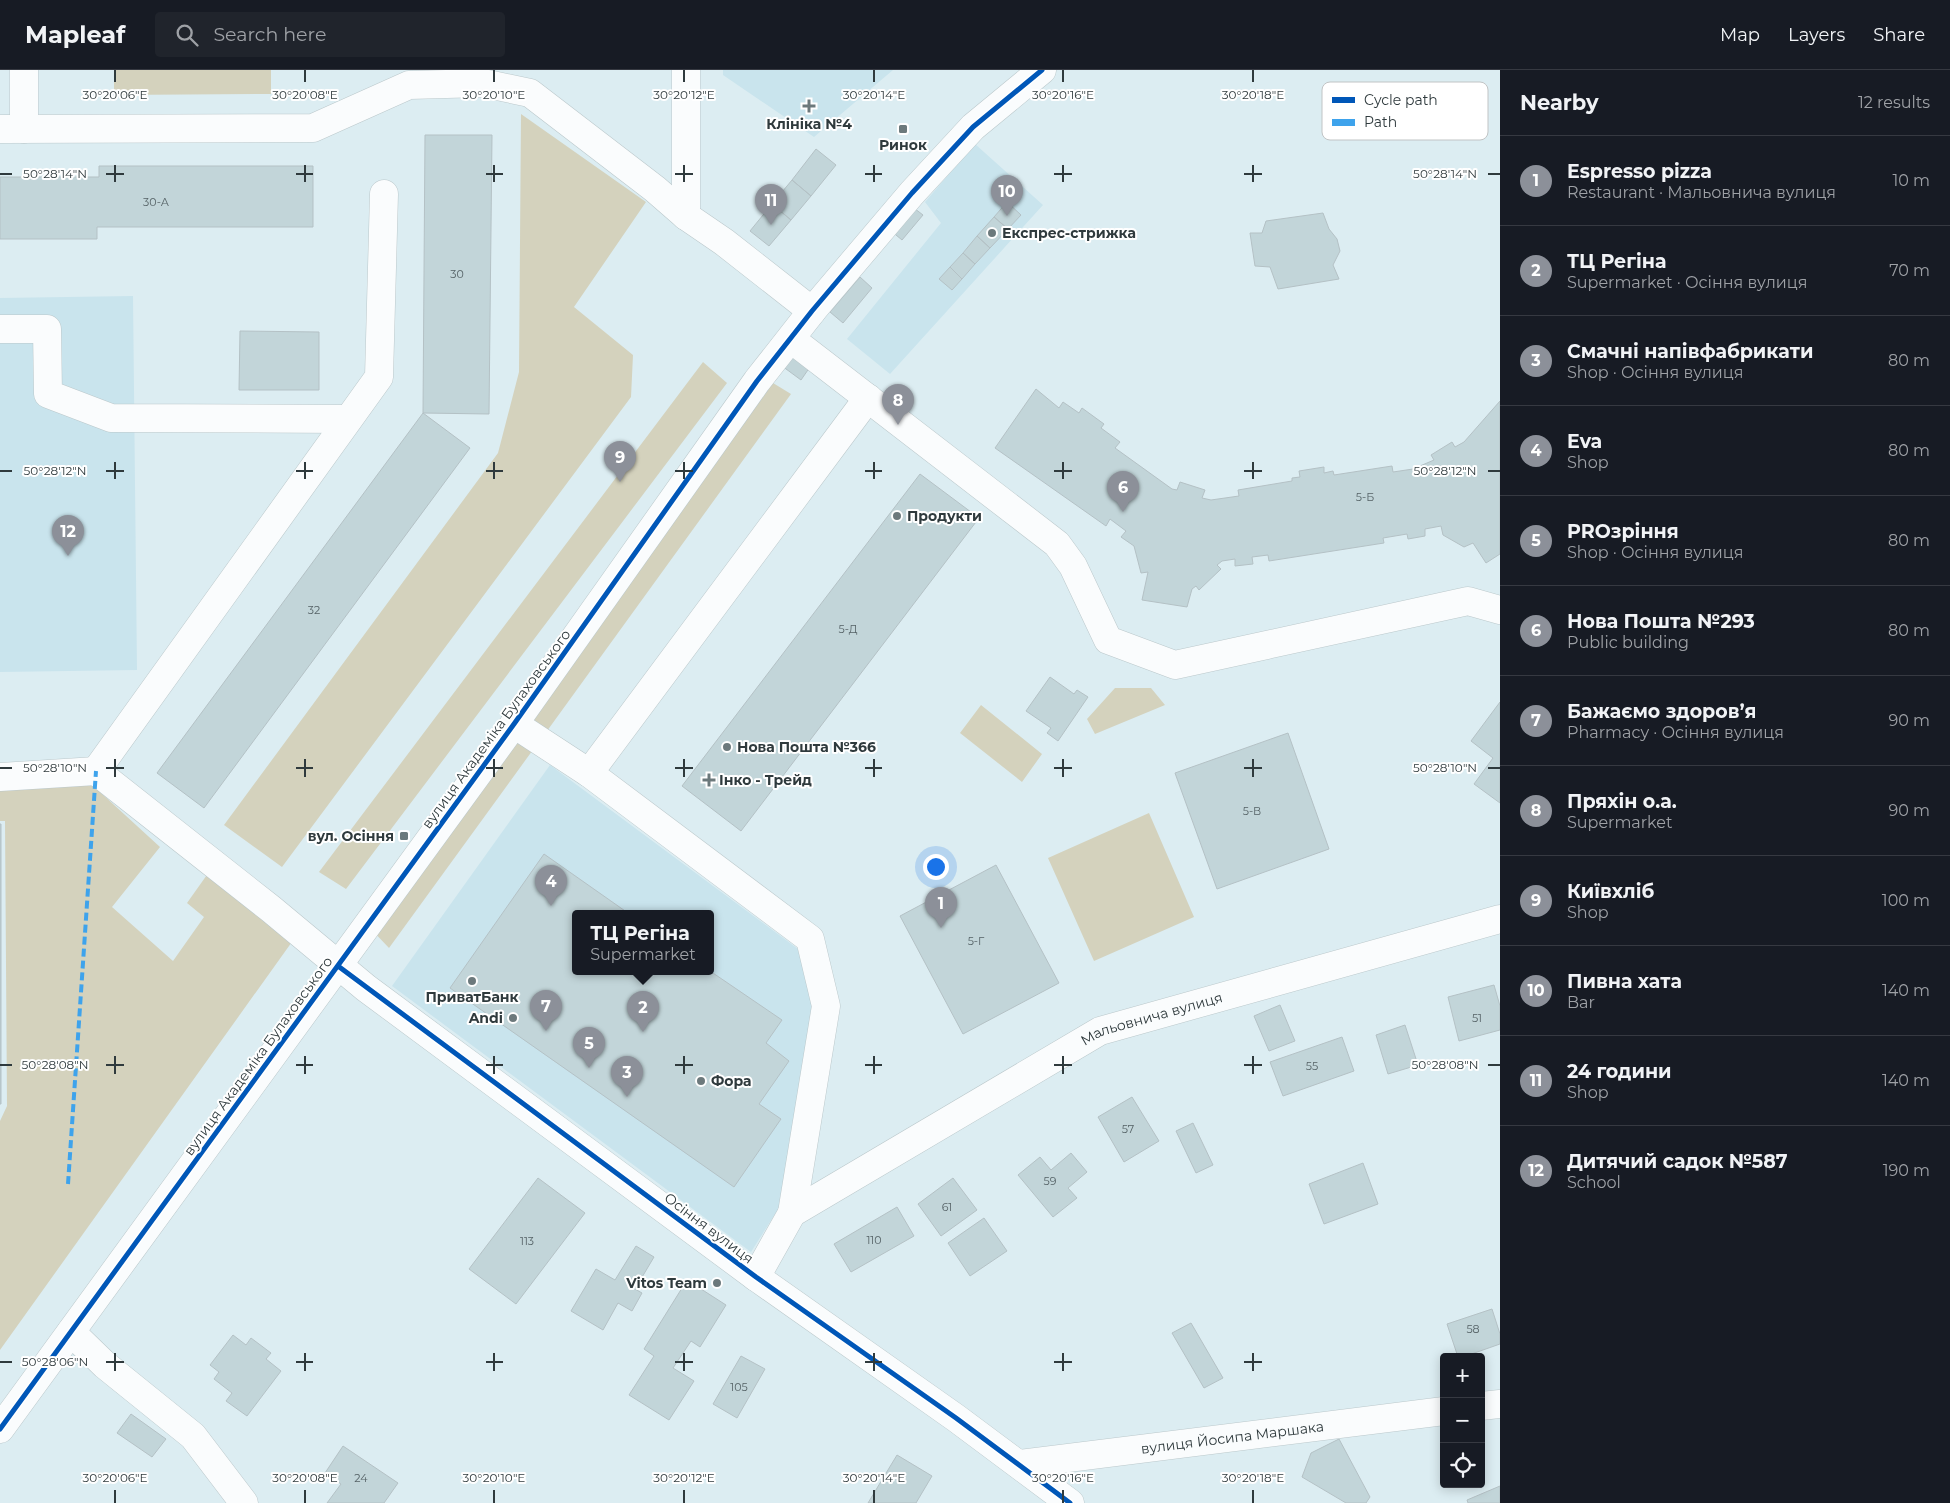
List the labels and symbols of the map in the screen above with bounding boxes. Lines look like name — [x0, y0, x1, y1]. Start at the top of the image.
legend — [1322, 82, 1488, 140]
text: 30°20'06"E — [82, 87, 148, 102]
text: 30°20'08"E — [272, 87, 338, 102]
text: 30°20'10"E — [463, 87, 525, 102]
text: 30°20'12"E — [653, 87, 715, 102]
text: 30°20'14"E — [843, 87, 905, 102]
text: 30°20'16"E — [1032, 87, 1094, 102]
text: 30°20'18"E — [1222, 87, 1284, 102]
text: Cycle path — [1364, 91, 1438, 109]
marker: Клініка №4 — [802, 99, 816, 113]
text: Path — [1364, 113, 1397, 131]
place label: Клініка №4 — [766, 115, 852, 133]
marker: Ринок — [897, 123, 909, 135]
place label: Ринок — [879, 136, 927, 154]
text: 50°28'14"N — [23, 166, 87, 181]
text: 50°28'14"N — [1413, 166, 1477, 181]
pin: 10 — [991, 175, 1023, 216]
pin: 11 — [755, 184, 787, 225]
house number: 30-А — [143, 195, 170, 209]
place label: Експрес-стрижка — [1002, 224, 1136, 242]
marker: Експрес-стрижка — [986, 227, 998, 239]
house number: 30 — [450, 267, 464, 281]
pin: 8 — [882, 384, 914, 425]
pin: 9 — [604, 441, 636, 482]
text: 50°28'12"N — [23, 463, 87, 478]
text: 50°28'12"N — [1413, 463, 1477, 478]
pin: 6 — [1107, 471, 1139, 512]
house number: 5-Б — [1356, 490, 1374, 504]
place label: Продукти — [907, 507, 982, 525]
marker: Продукти — [891, 510, 903, 522]
pin: 12 — [52, 515, 84, 556]
house number: 32 — [308, 603, 320, 617]
house number: 5-Д — [838, 622, 858, 636]
street label: вулиця Академіка Булаховського — [418, 626, 574, 832]
place label: Нова Пошта №366 — [737, 738, 876, 756]
marker: Нова Пошта №366 — [721, 741, 733, 753]
text: 50°28'10"N — [23, 760, 87, 775]
text: 50°28'10"N — [1413, 760, 1477, 775]
place label: Інко - Трейд — [719, 771, 812, 789]
marker: Інко - Трейд — [703, 774, 715, 786]
house number: 5-В — [1243, 804, 1261, 818]
place label: вул. Осіння — [308, 827, 394, 845]
marker: вул. Осіння — [398, 830, 410, 842]
your location — [923, 854, 949, 880]
pin: 4 — [535, 865, 567, 906]
pin: 1 — [925, 887, 957, 928]
house number: 5-Г — [968, 934, 985, 948]
street label: вулиця Академіка Булаховського — [180, 953, 336, 1159]
marker: ПриватБанк — [466, 975, 478, 987]
place label: ПриватБанк — [425, 988, 519, 1006]
street label: Мальовнича вулиця — [1077, 988, 1224, 1049]
pin: 7 — [530, 990, 562, 1031]
pin: 2 — [627, 991, 659, 1032]
place label: Andi — [468, 1009, 503, 1027]
house number: 51 — [1472, 1011, 1482, 1025]
marker: Andi — [507, 1012, 519, 1024]
pin: 5 — [573, 1027, 605, 1068]
pin: 3 — [611, 1056, 643, 1097]
text: 50°28'08"N — [21, 1057, 89, 1072]
text: 50°28'08"N — [1411, 1057, 1479, 1072]
house number: 55 — [1306, 1059, 1318, 1073]
place label: Фора — [711, 1072, 752, 1090]
marker: Фора — [695, 1075, 707, 1087]
house number: 57 — [1122, 1122, 1134, 1136]
house number: 59 — [1044, 1174, 1057, 1188]
street label: Осіння вулиця — [661, 1189, 757, 1267]
house number: 61 — [942, 1200, 952, 1214]
house number: 110 — [866, 1233, 882, 1247]
house number: 113 — [520, 1234, 534, 1248]
place label: Vitos Team — [625, 1274, 707, 1292]
marker: Vitos Team — [711, 1277, 723, 1289]
house number: 58 — [1466, 1322, 1480, 1336]
text: 50°28'06"N — [22, 1354, 88, 1369]
house number: 105 — [730, 1380, 748, 1394]
street label: вулиця Йосипа Маршака — [1140, 1417, 1325, 1458]
text: 30°20'06"E — [82, 1470, 148, 1485]
text: 30°20'08"E — [272, 1470, 338, 1485]
text: 30°20'10"E — [463, 1470, 525, 1485]
text: 30°20'12"E — [653, 1470, 715, 1485]
text: 30°20'14"E — [843, 1470, 905, 1485]
text: 30°20'16"E — [1032, 1470, 1094, 1485]
text: 30°20'18"E — [1222, 1470, 1284, 1485]
house number: 24 — [354, 1471, 368, 1485]

